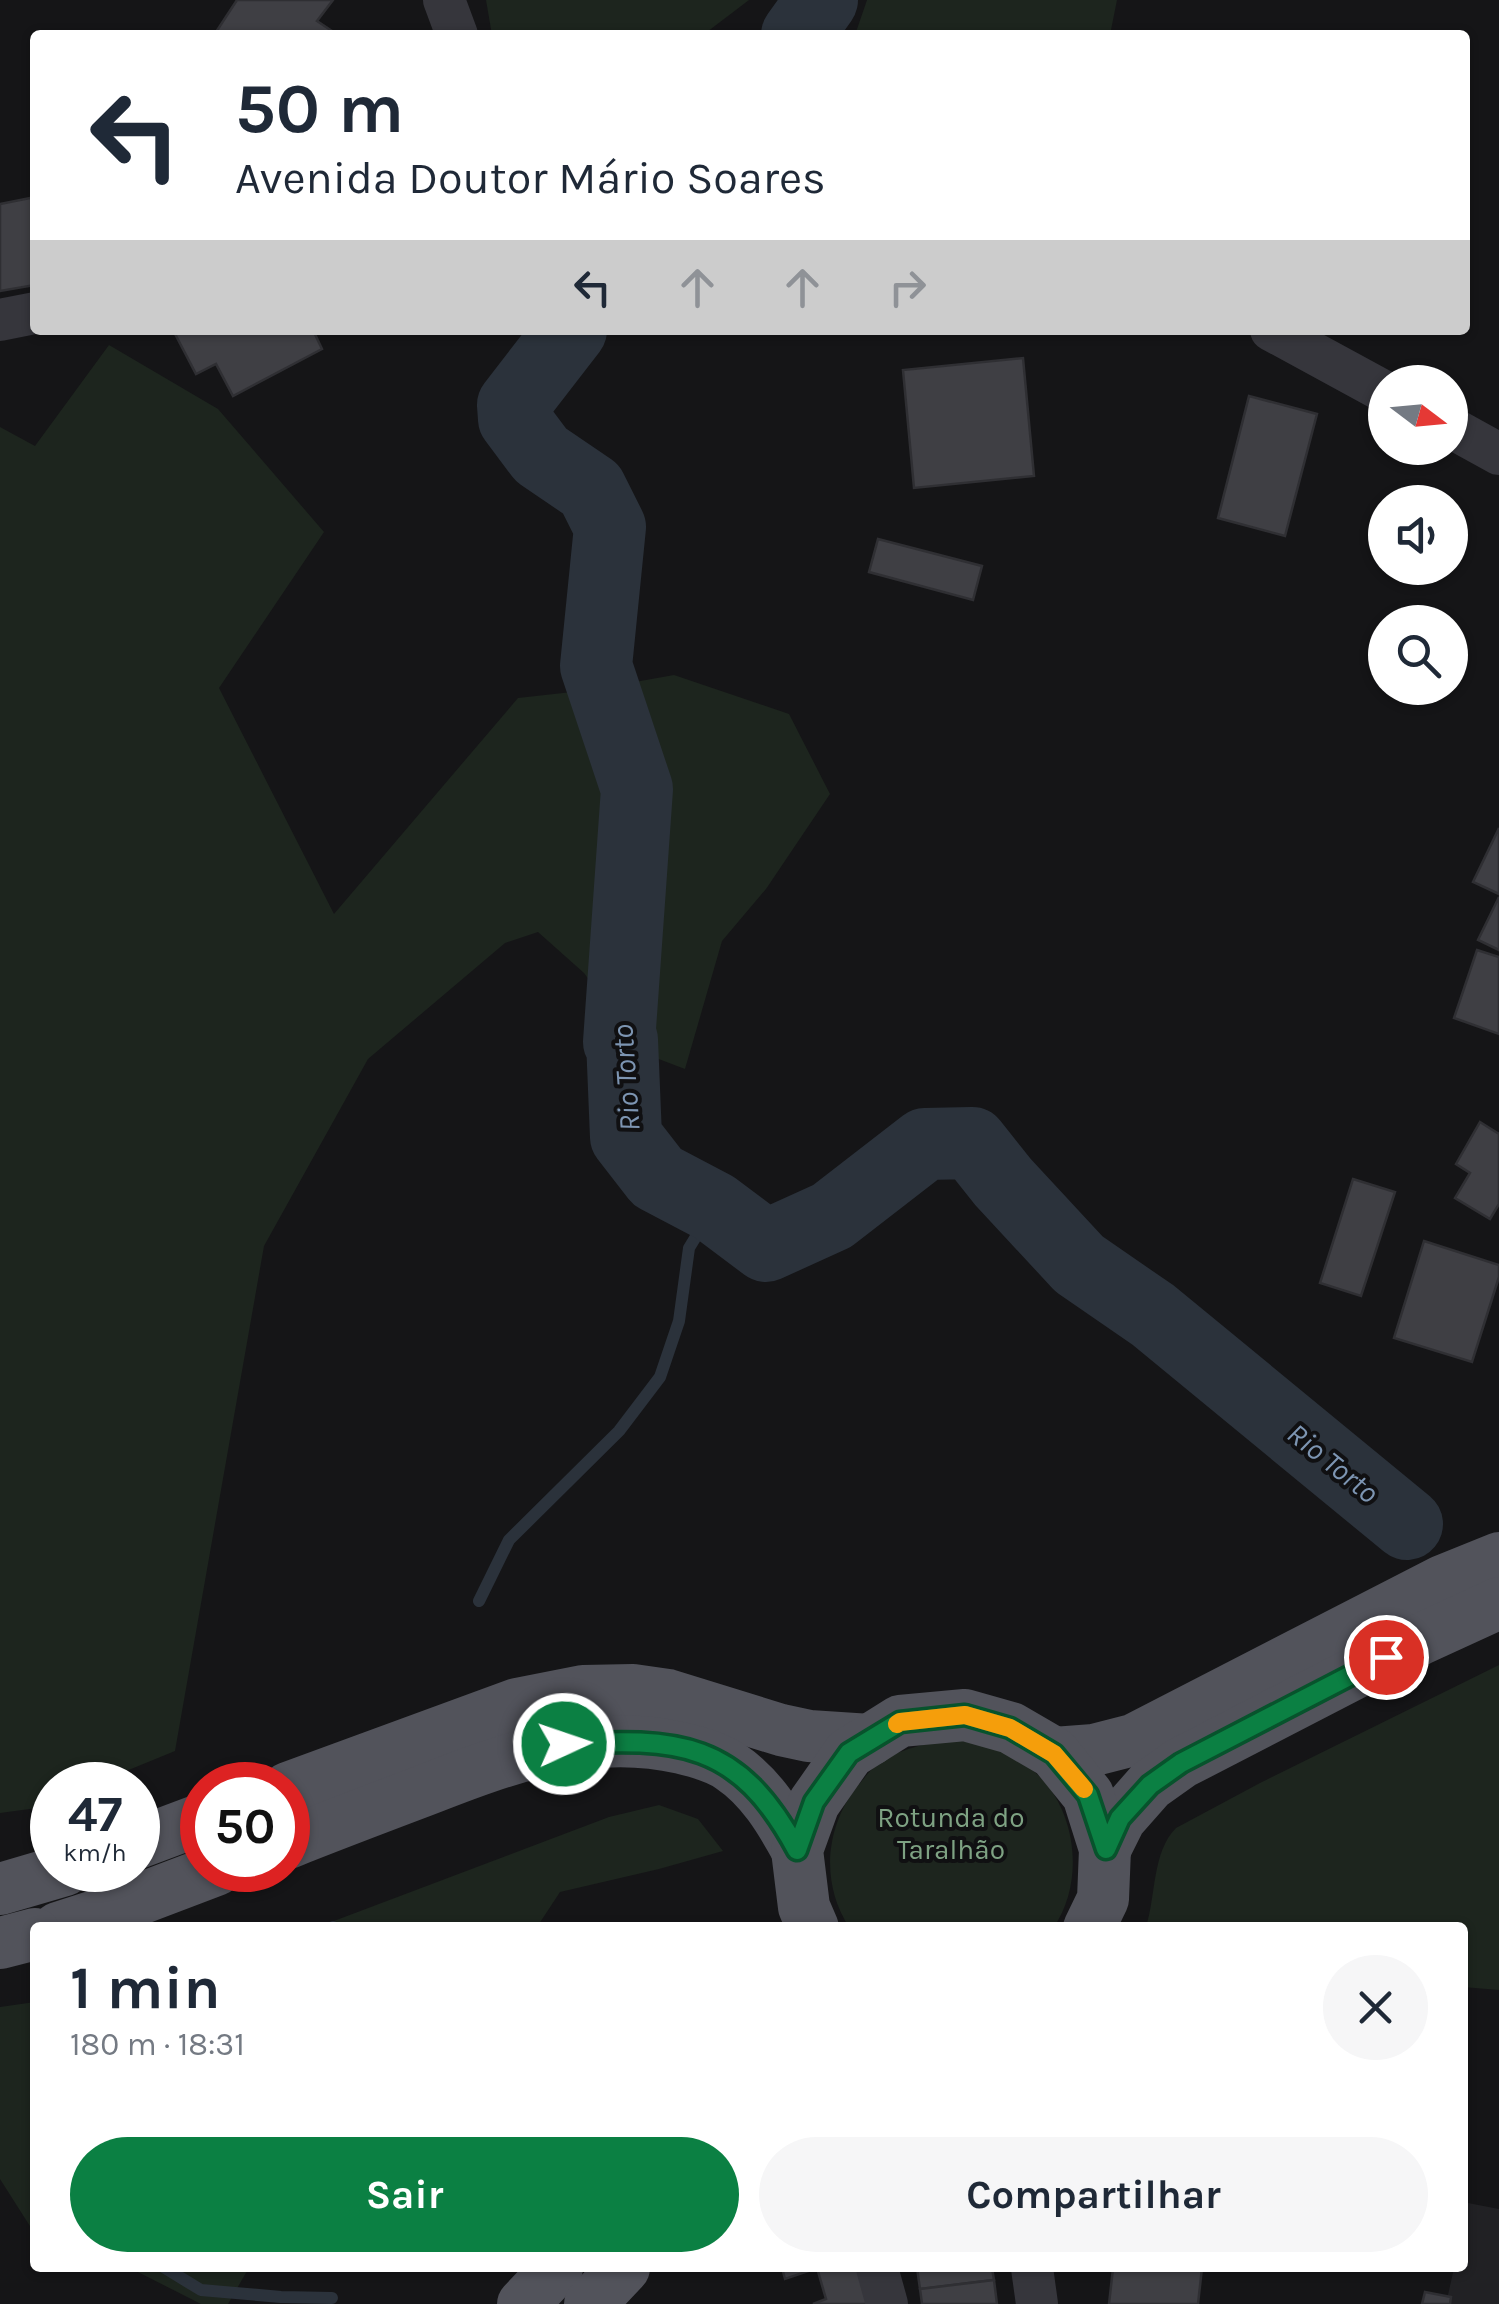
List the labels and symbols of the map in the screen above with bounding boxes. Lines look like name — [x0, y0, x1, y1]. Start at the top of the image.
north arrow — [1368, 365, 1468, 465]
water label: Rio Torto — [604, 1023, 648, 1133]
water label: Rio Torto — [1280, 1415, 1386, 1511]
pin — [1344, 1615, 1429, 1700]
position arrow — [512, 1692, 616, 1796]
speed limit sign: 50 — [180, 1762, 310, 1892]
park label: Rotunda do Taralhão — [877, 1801, 1025, 1866]

